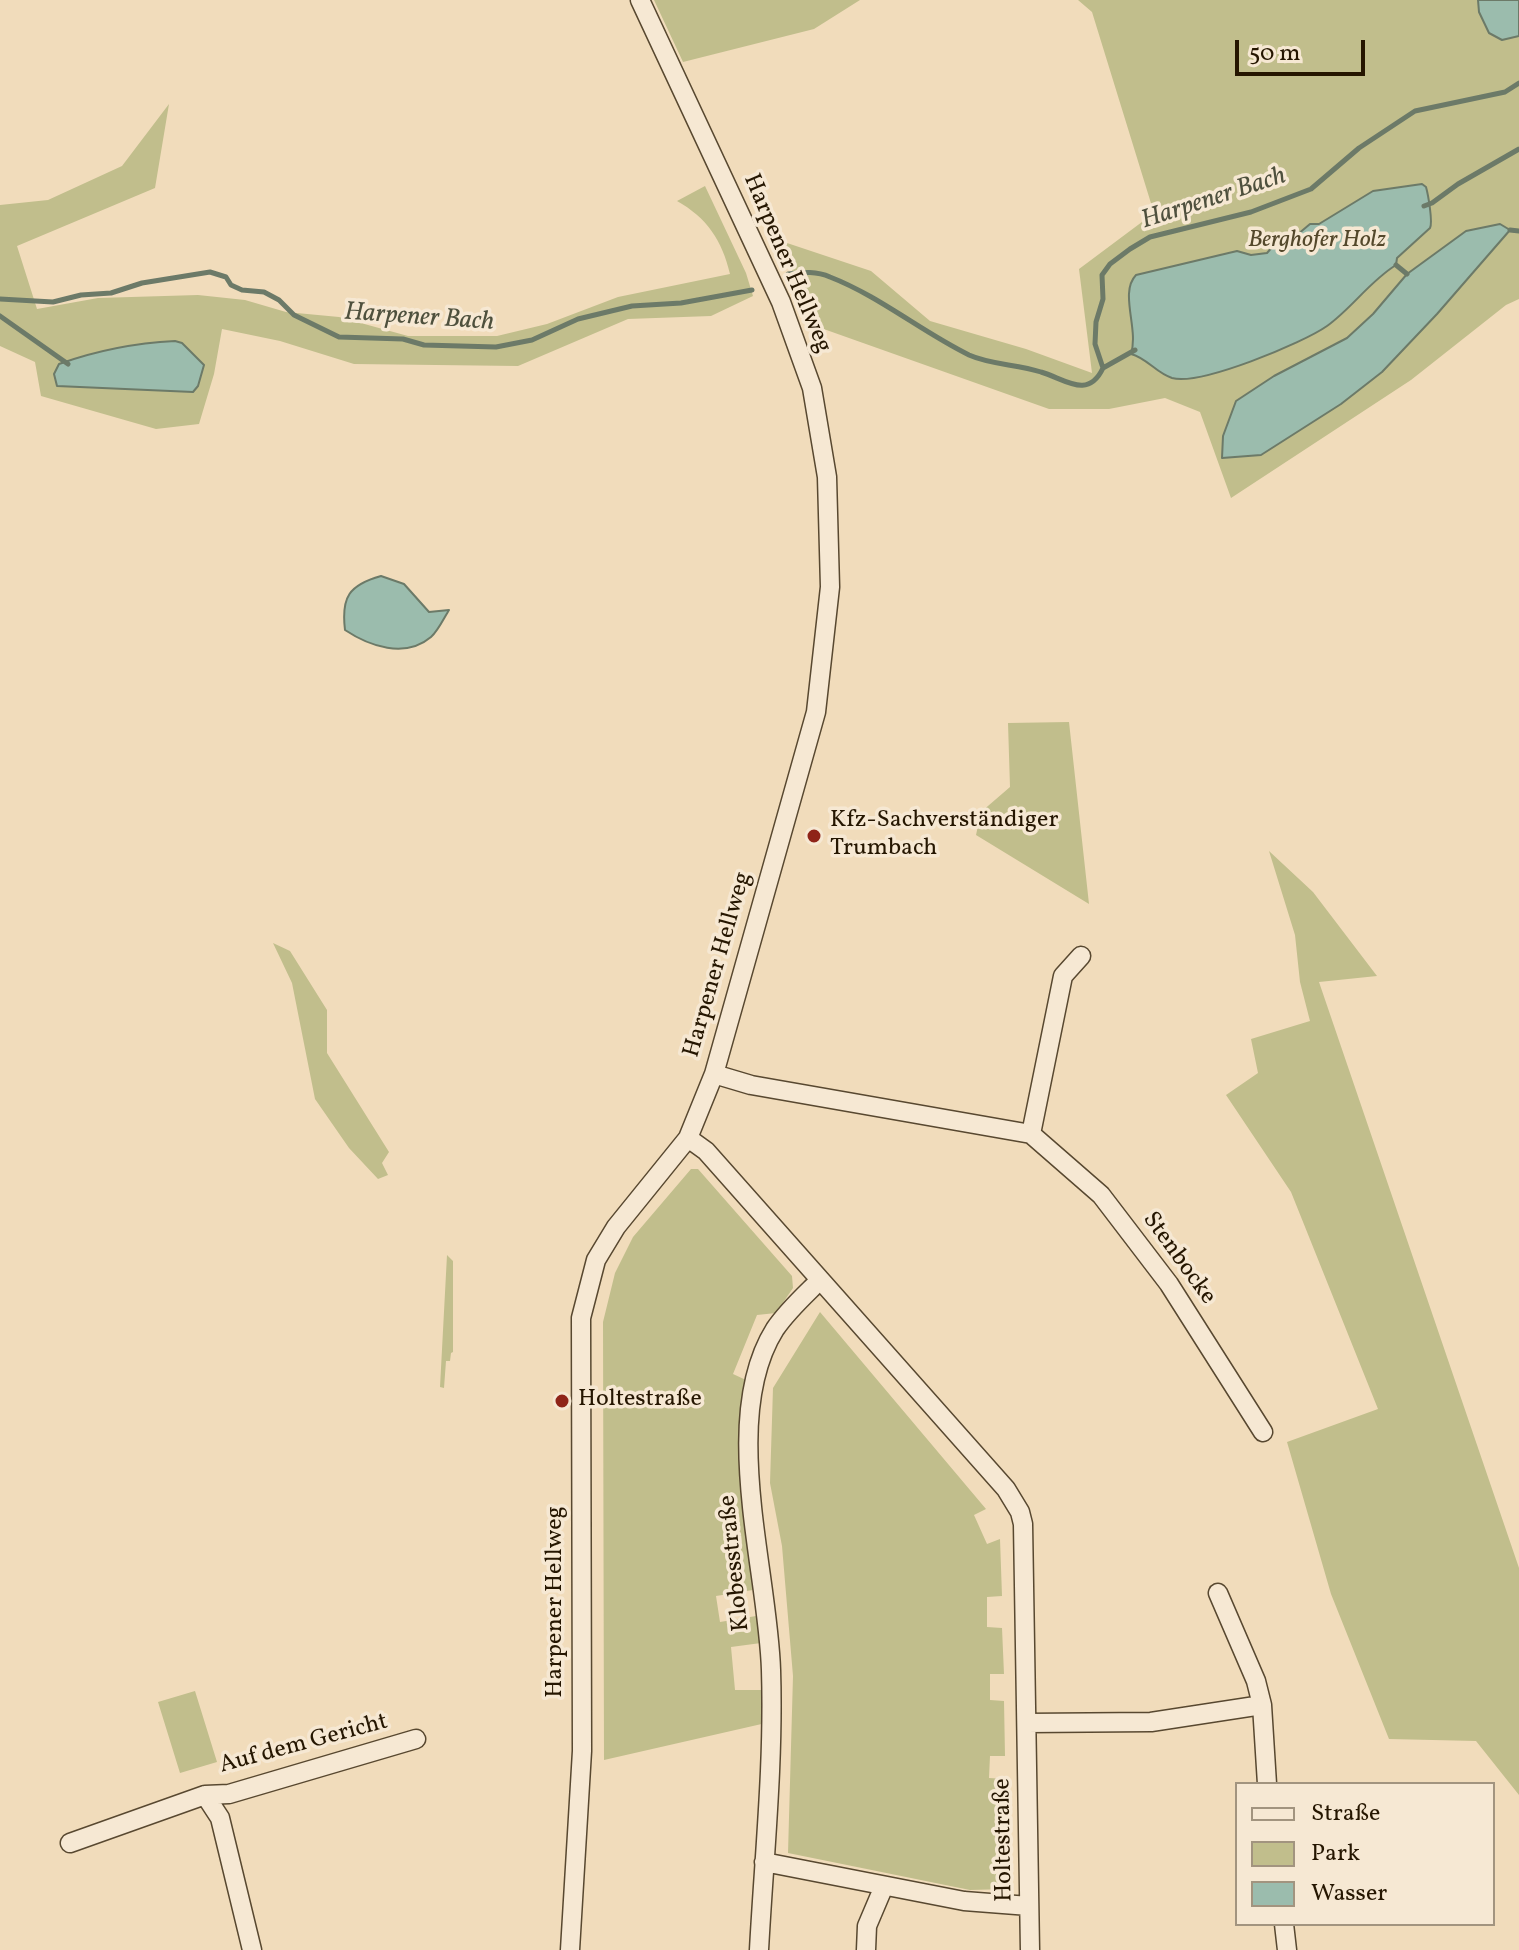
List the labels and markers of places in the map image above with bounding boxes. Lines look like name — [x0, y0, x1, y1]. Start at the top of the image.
place label: Kfz-Sachverständiger Trumbach — [830, 808, 1059, 864]
marker: Kfz-Sachverständiger Trumbach — [805, 827, 823, 845]
place label: Holtestraße — [578, 1387, 702, 1415]
marker: Holtestraße — [553, 1392, 571, 1410]

